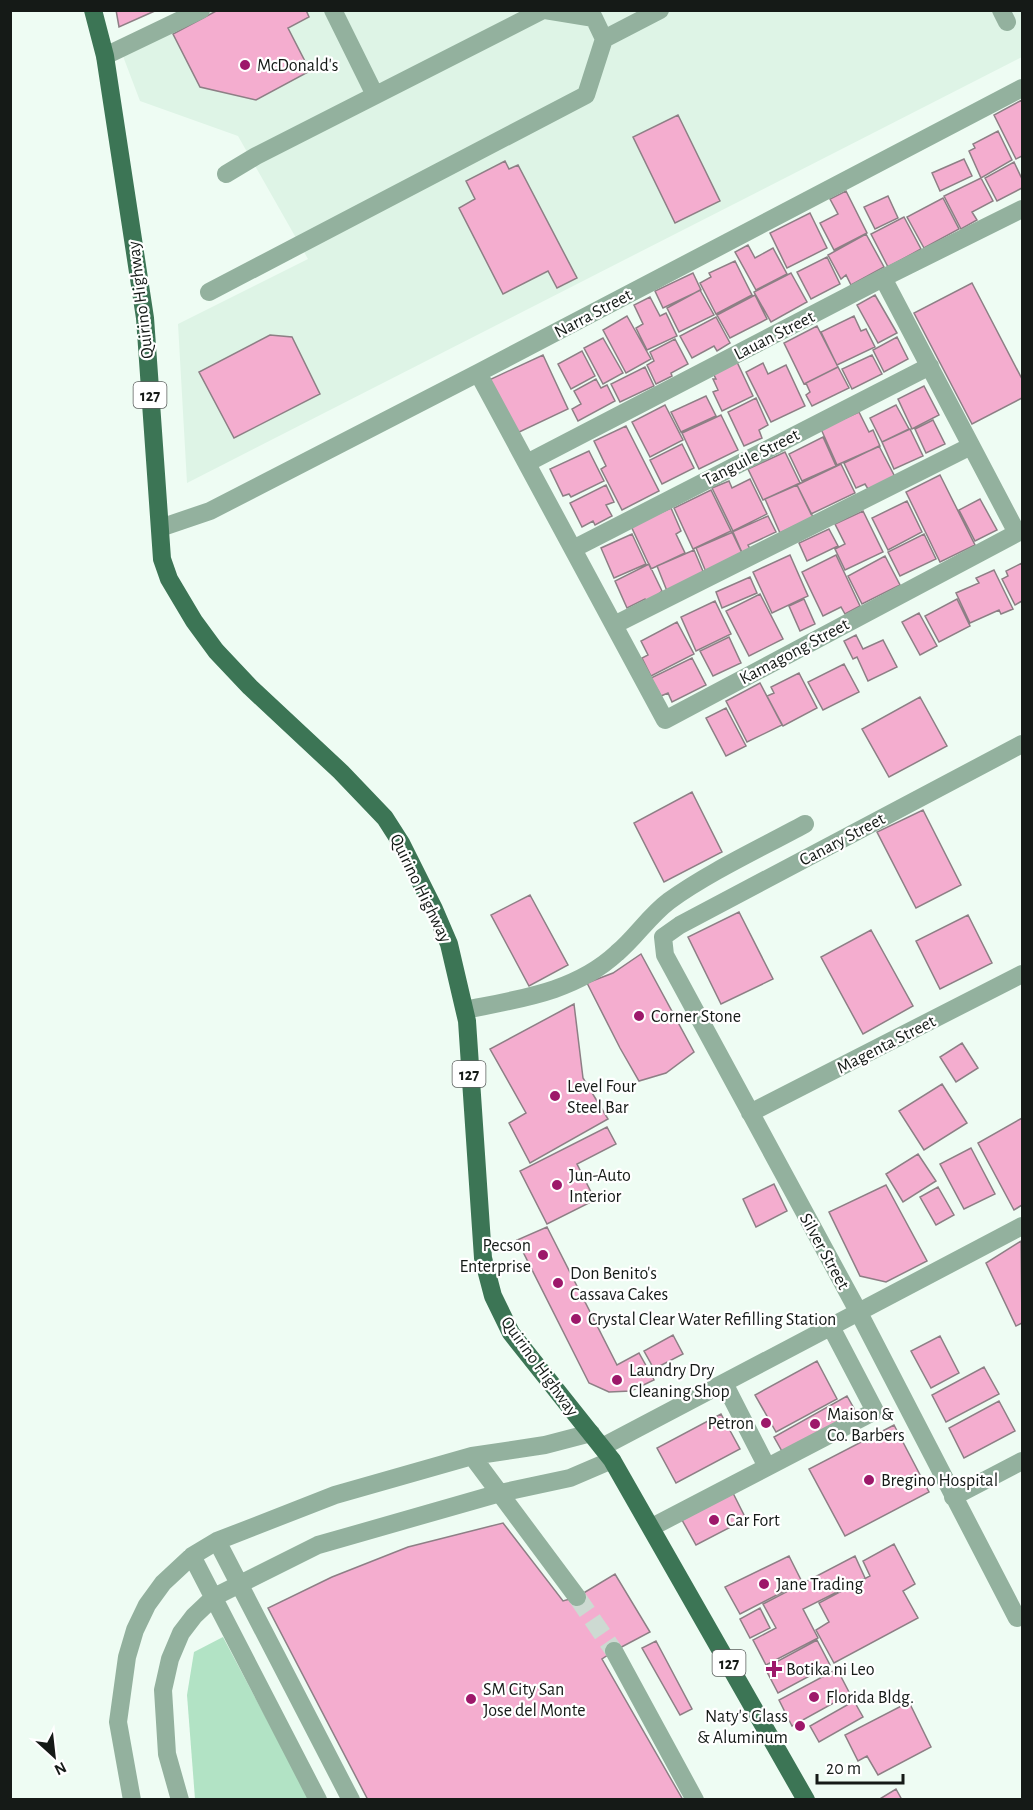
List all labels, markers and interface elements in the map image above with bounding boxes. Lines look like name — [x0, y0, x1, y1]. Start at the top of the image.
place label: McDonald's — [257, 57, 339, 75]
marker: McDonald's — [238, 58, 252, 72]
street label: Quirino Highway — [125, 240, 157, 360]
street label: Narra Street — [552, 286, 636, 342]
street label: Lauan Street — [731, 308, 818, 364]
road number: 127 — [134, 382, 166, 408]
street label: Tanguile Street — [700, 426, 803, 490]
street label: Kamagong Street — [737, 615, 852, 688]
street label: Canary Street — [797, 810, 888, 870]
street label: Quirino Highway — [386, 831, 454, 946]
place label: Corner Stone — [651, 1008, 741, 1026]
marker: Corner Stone — [632, 1009, 646, 1023]
street label: Magenta Street — [834, 1012, 939, 1077]
road number: 127 — [452, 1061, 486, 1087]
place label: Level Four Steel Bar — [567, 1078, 637, 1117]
marker: Level Four Steel Bar — [548, 1089, 562, 1103]
place label: Jun-Auto Interior — [569, 1167, 631, 1206]
marker: Jun-Auto Interior — [550, 1178, 564, 1192]
street label: Silver Street — [796, 1210, 853, 1293]
place label: Pecson Enterprise — [460, 1237, 531, 1276]
marker: Pecson Enterprise — [536, 1248, 550, 1262]
place label: Don Benito's Cassava Cakes — [570, 1265, 668, 1304]
marker: Don Benito's Cassava Cakes — [551, 1276, 565, 1290]
place label: Crystal Clear Water Refilling Station — [588, 1311, 836, 1329]
marker: Crystal Clear Water Refilling Station — [569, 1312, 583, 1326]
street label: Quirino Highway — [497, 1313, 581, 1420]
place label: Laundry Dry Cleaning Shop — [629, 1362, 730, 1401]
marker: Laundry Dry Cleaning Shop — [610, 1373, 624, 1387]
place label: Maison & Co. Barbers — [827, 1406, 905, 1445]
place label: Petron — [708, 1415, 754, 1433]
marker: Petron — [759, 1416, 773, 1430]
marker: Maison & Co. Barbers — [808, 1417, 822, 1431]
place label: Bregino Hospital — [881, 1472, 998, 1490]
marker: Bregino Hospital — [862, 1473, 876, 1487]
place label: Car Fort — [726, 1512, 780, 1530]
marker: Car Fort — [707, 1513, 721, 1527]
place label: Jane Trading — [776, 1576, 863, 1594]
marker: Jane Trading — [757, 1577, 771, 1591]
road number: 127 — [712, 1650, 746, 1676]
place label: Botika ni Leo — [786, 1661, 875, 1679]
marker: Botika ni Leo — [767, 1662, 781, 1676]
place label: SM City San Jose del Monte — [483, 1681, 586, 1720]
place label: Florida Bldg. — [826, 1689, 914, 1707]
marker: Florida Bldg. — [807, 1690, 821, 1704]
marker: SM City San Jose del Monte — [464, 1692, 478, 1706]
place label: Naty's Glass & Aluminum — [697, 1708, 788, 1747]
marker: Naty's Glass & Aluminum — [793, 1719, 807, 1733]
north arrow — [24, 1726, 84, 1786]
scale bar — [817, 1747, 902, 1785]
text: N — [52, 1759, 69, 1778]
text: 20 m — [826, 1760, 861, 1778]

